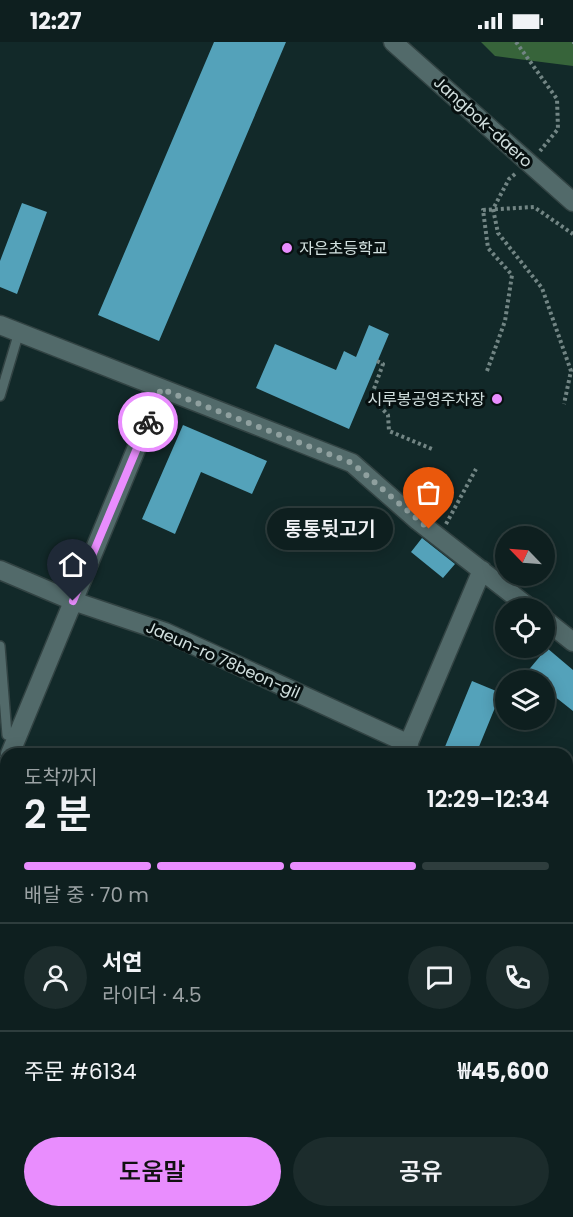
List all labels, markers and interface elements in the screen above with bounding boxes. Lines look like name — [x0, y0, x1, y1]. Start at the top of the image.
text: 12:27 — [30, 6, 81, 37]
street label: Jangbok-daero — [428, 71, 538, 173]
place label: 자은초등학교 — [299, 237, 387, 260]
marker: 자은초등학교 — [280, 241, 294, 255]
place label: 시루봉공영주차장 — [367, 388, 485, 411]
courier — [118, 392, 178, 452]
marker: 시루봉공영주차장 — [490, 392, 504, 406]
icon: bike — [132, 406, 165, 439]
pin — [403, 467, 454, 529]
icon: bag — [412, 476, 445, 509]
callout: 통통뒷고기 — [267, 508, 393, 550]
text: 통통뒷고기 — [284, 515, 376, 543]
north arrow — [495, 526, 555, 586]
map controls — [495, 526, 555, 730]
pin — [47, 539, 98, 601]
icon: home — [56, 548, 89, 581]
button: locate — [495, 598, 555, 658]
street label: Jaeun-ro 78beon-gil — [142, 616, 304, 704]
button: layers — [495, 670, 555, 730]
text: 도착까지 — [24, 763, 98, 791]
text: 12:29–12:34 — [427, 784, 549, 815]
text: 2 분 — [24, 787, 92, 842]
text: 배달 중 · 70 m — [24, 881, 149, 909]
button: person — [24, 946, 87, 1009]
button: chat — [408, 946, 471, 1009]
button: phone — [486, 946, 549, 1009]
text: 서연 — [102, 947, 142, 978]
text: 라이더 · 4.5 — [102, 981, 201, 1009]
text: 주문 #6134 — [24, 1056, 137, 1087]
text: ₩45,600 — [458, 1056, 549, 1087]
button: 도움말 — [24, 1137, 281, 1206]
button: 공유 — [293, 1137, 549, 1206]

